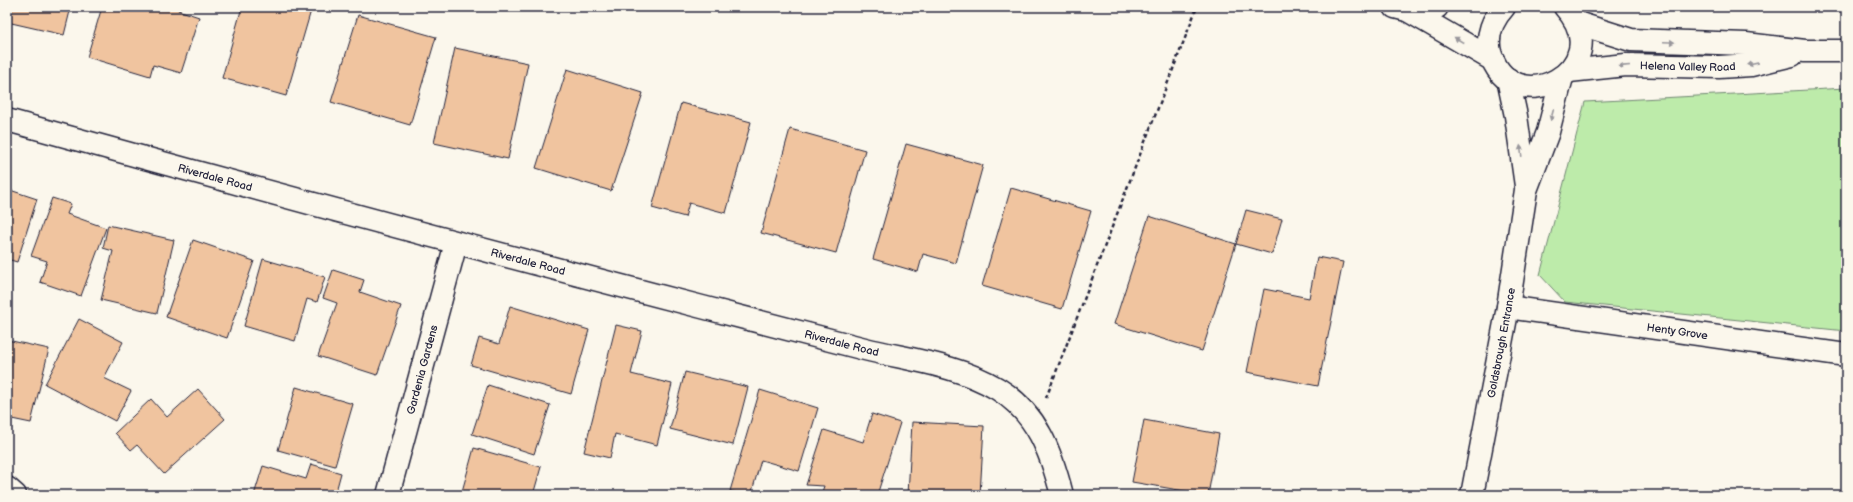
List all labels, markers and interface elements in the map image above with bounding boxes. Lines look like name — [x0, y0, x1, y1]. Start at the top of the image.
one-way arrow — [1453, 36, 1465, 43]
one-way arrow — [1663, 38, 1675, 45]
street label: Helena Valley Road — [1640, 59, 1736, 74]
one-way arrow — [1747, 61, 1760, 67]
one-way arrow — [1618, 62, 1630, 69]
one-way arrow — [1549, 109, 1555, 121]
one-way arrow — [1518, 145, 1524, 157]
street label: Riverdale Road — [176, 161, 254, 194]
street label: Riverdale Road — [489, 246, 567, 278]
street label: Goldsbrough Entrance — [1485, 286, 1518, 399]
street label: Henty Grove — [1646, 321, 1709, 342]
street label: Gardenia Gardens — [404, 323, 441, 416]
street label: Riverdale Road — [803, 328, 880, 359]

